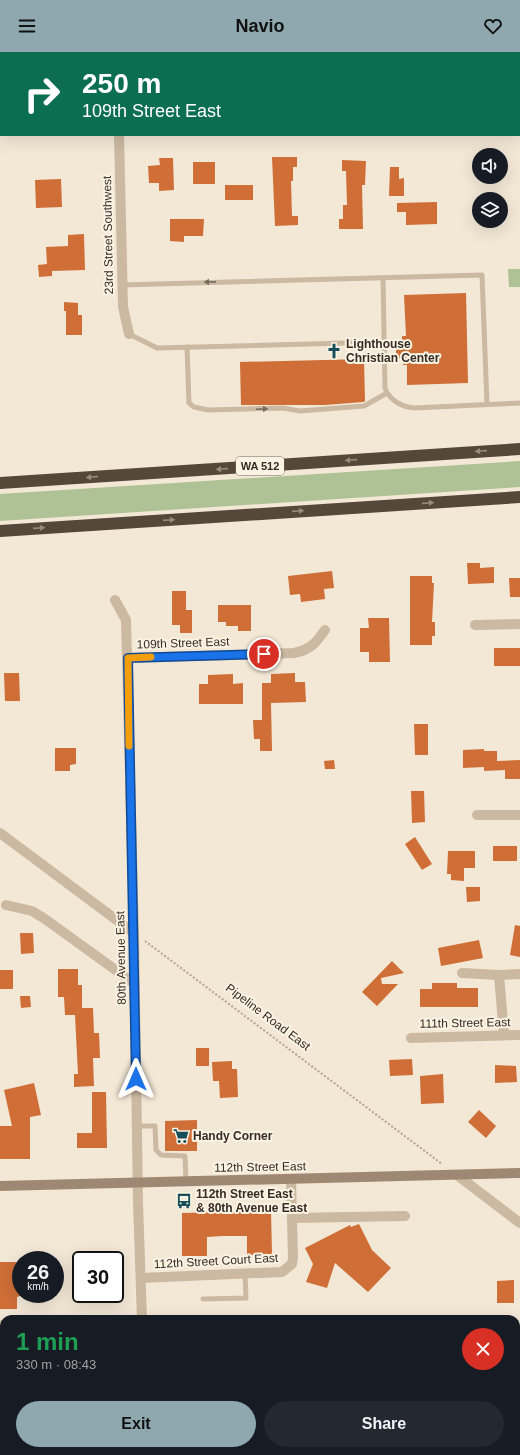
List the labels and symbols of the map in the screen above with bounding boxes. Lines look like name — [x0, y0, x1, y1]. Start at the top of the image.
street label: 23rd Street Southwest — [100, 175, 116, 294]
one-way arrow — [204, 279, 216, 286]
place label: Lighthouse Christian Center — [346, 337, 440, 365]
church icon: Lighthouse Christian Center — [325, 342, 343, 360]
one-way arrow — [256, 406, 269, 412]
one-way arrow — [475, 448, 487, 455]
road number: WA 512 — [236, 457, 284, 475]
one-way arrow — [344, 457, 357, 463]
one-way arrow — [216, 465, 228, 472]
one-way arrow — [86, 474, 98, 481]
one-way arrow — [422, 500, 435, 506]
one-way arrow — [292, 508, 304, 515]
one-way arrow — [163, 516, 175, 523]
one-way arrow — [33, 525, 45, 532]
street label: 109th Street East — [136, 634, 230, 652]
pin — [247, 637, 281, 671]
street label: 80th Avenue East — [113, 910, 129, 1005]
street label: Pipeline Road East — [223, 981, 313, 1054]
street label: 111th Street East — [419, 1015, 511, 1031]
position arrow — [115, 1058, 157, 1100]
supermarket icon: Handy Corner — [172, 1127, 190, 1145]
place label: Handy Corner — [193, 1129, 273, 1143]
street label: 112th Street East — [214, 1159, 307, 1175]
place label: 112th Street East & 80th Avenue East — [196, 1187, 307, 1215]
bus stop icon: 112th Street East & 80th Avenue East — [175, 1192, 193, 1210]
speed limit sign: 30 — [72, 1251, 124, 1303]
street label: 112th Street Court East — [153, 1251, 279, 1271]

